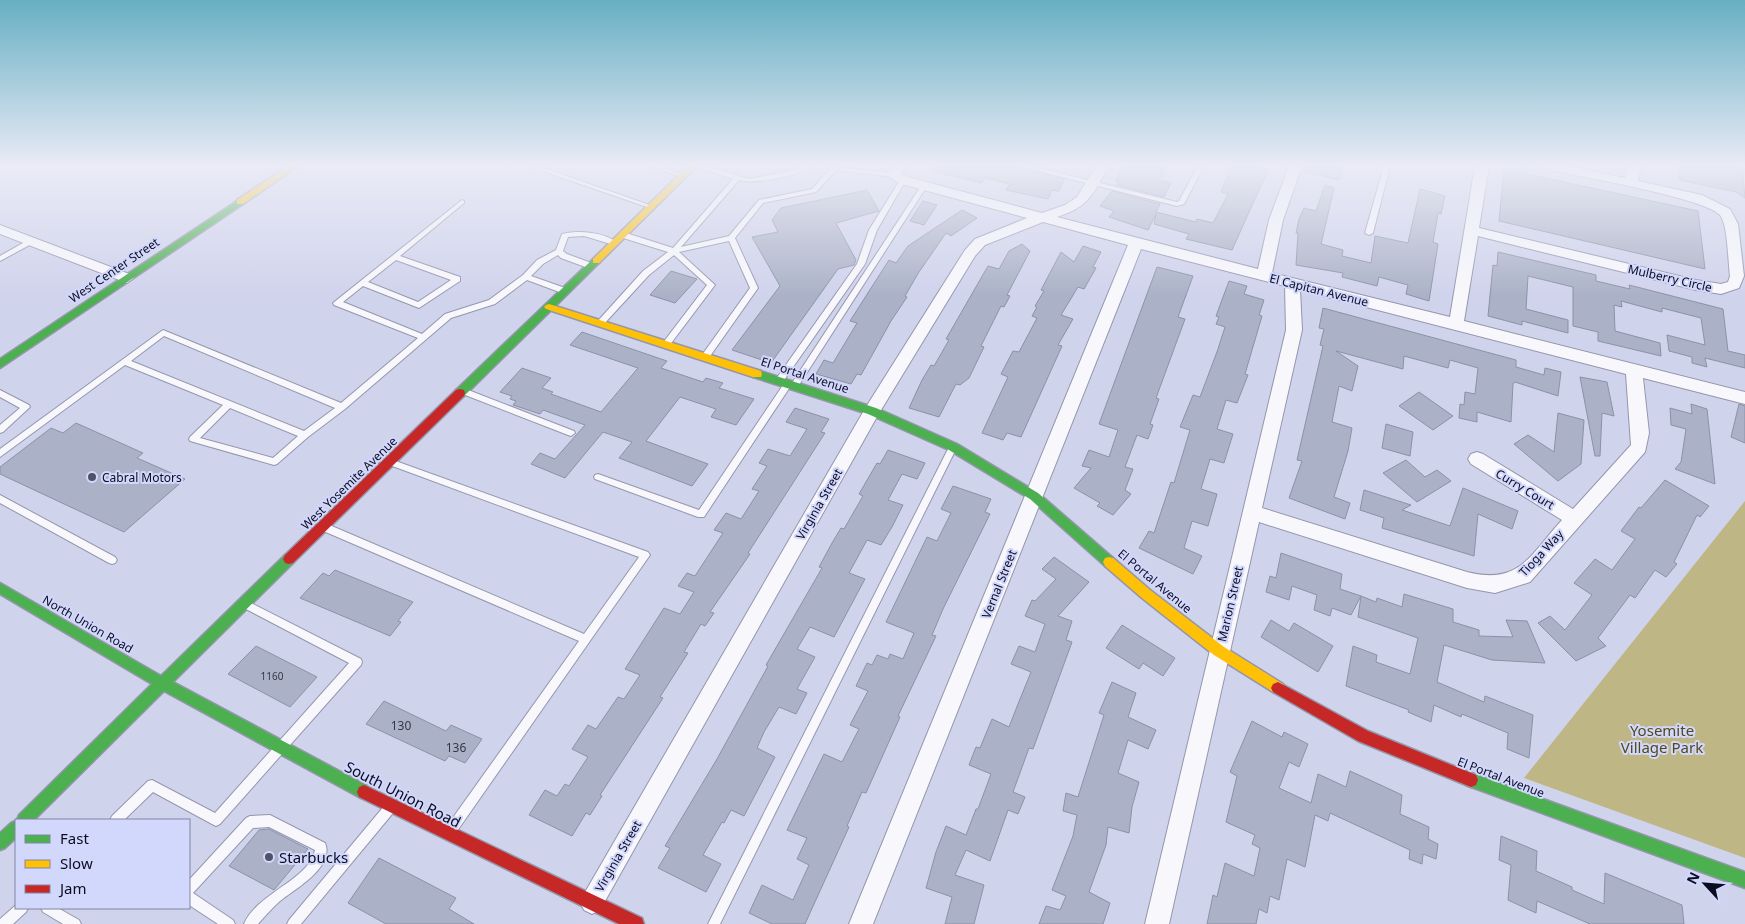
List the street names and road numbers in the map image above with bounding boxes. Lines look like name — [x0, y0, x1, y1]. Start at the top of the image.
street label: West Center Street — [66, 233, 163, 307]
street label: Mulberry Circle — [1626, 260, 1714, 296]
street label: El Capitan Avenue — [1268, 269, 1370, 311]
street label: El Portal Avenue — [759, 353, 851, 397]
street label: West Yosemite Avenue — [297, 432, 401, 533]
street label: Virginia Street — [792, 465, 847, 543]
street label: Curry Court — [1492, 465, 1558, 514]
street label: Tioga Way — [1515, 525, 1568, 580]
street label: El Portal Avenue — [1114, 545, 1196, 617]
street label: Vernal Street — [978, 547, 1021, 621]
street label: Marion Street — [1213, 564, 1247, 643]
street label: North Union Road — [40, 591, 136, 657]
street label: El Portal Avenue — [1455, 753, 1547, 801]
street label: South Union Road — [342, 756, 464, 832]
street label: Virginia Street — [591, 817, 646, 895]

